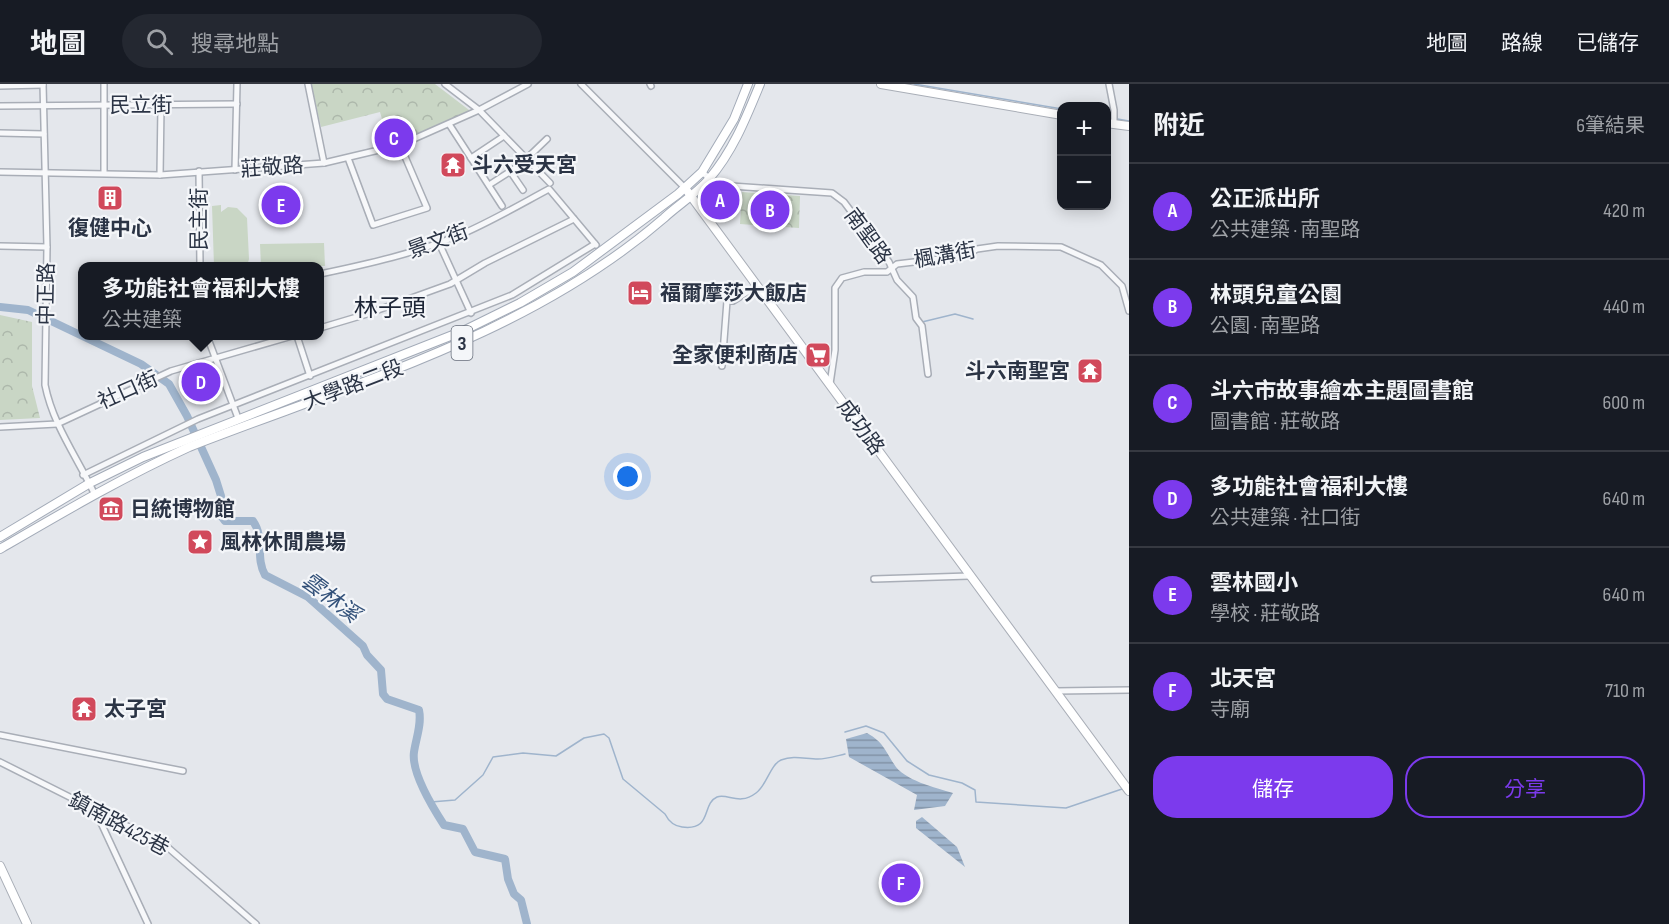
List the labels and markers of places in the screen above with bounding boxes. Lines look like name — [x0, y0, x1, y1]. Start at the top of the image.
pin: C — [374, 116, 414, 160]
temple icon: 斗六受天宮 — [438, 150, 468, 180]
place label: 斗六受天宮 — [472, 153, 577, 178]
pin: A — [700, 178, 740, 222]
pin: E — [262, 182, 300, 228]
building icon: 復健中心 — [95, 183, 125, 213]
pin: B — [750, 188, 790, 232]
place label: 復健中心 — [68, 216, 152, 241]
hotel icon: 福爾摩莎大飯店 — [625, 278, 655, 308]
place label: 福爾摩莎大飯店 — [660, 281, 807, 306]
supermarket icon: 全家便利商店 — [803, 340, 833, 370]
place label: 全家便利商店 — [672, 343, 798, 368]
temple icon: 斗六南聖宮 — [1075, 356, 1105, 386]
place label: 斗六南聖宮 — [965, 359, 1070, 384]
pin: D — [182, 360, 220, 404]
museum icon: 日統博物館 — [96, 494, 126, 524]
place label: 日統博物館 — [130, 497, 235, 522]
place icon: 風林休閒農場 — [185, 527, 215, 557]
place label: 風林休閒農場 — [220, 530, 346, 555]
temple icon: 太子宮 — [69, 694, 99, 724]
place label: 太子宮 — [104, 697, 167, 722]
pin: F — [882, 860, 920, 906]

